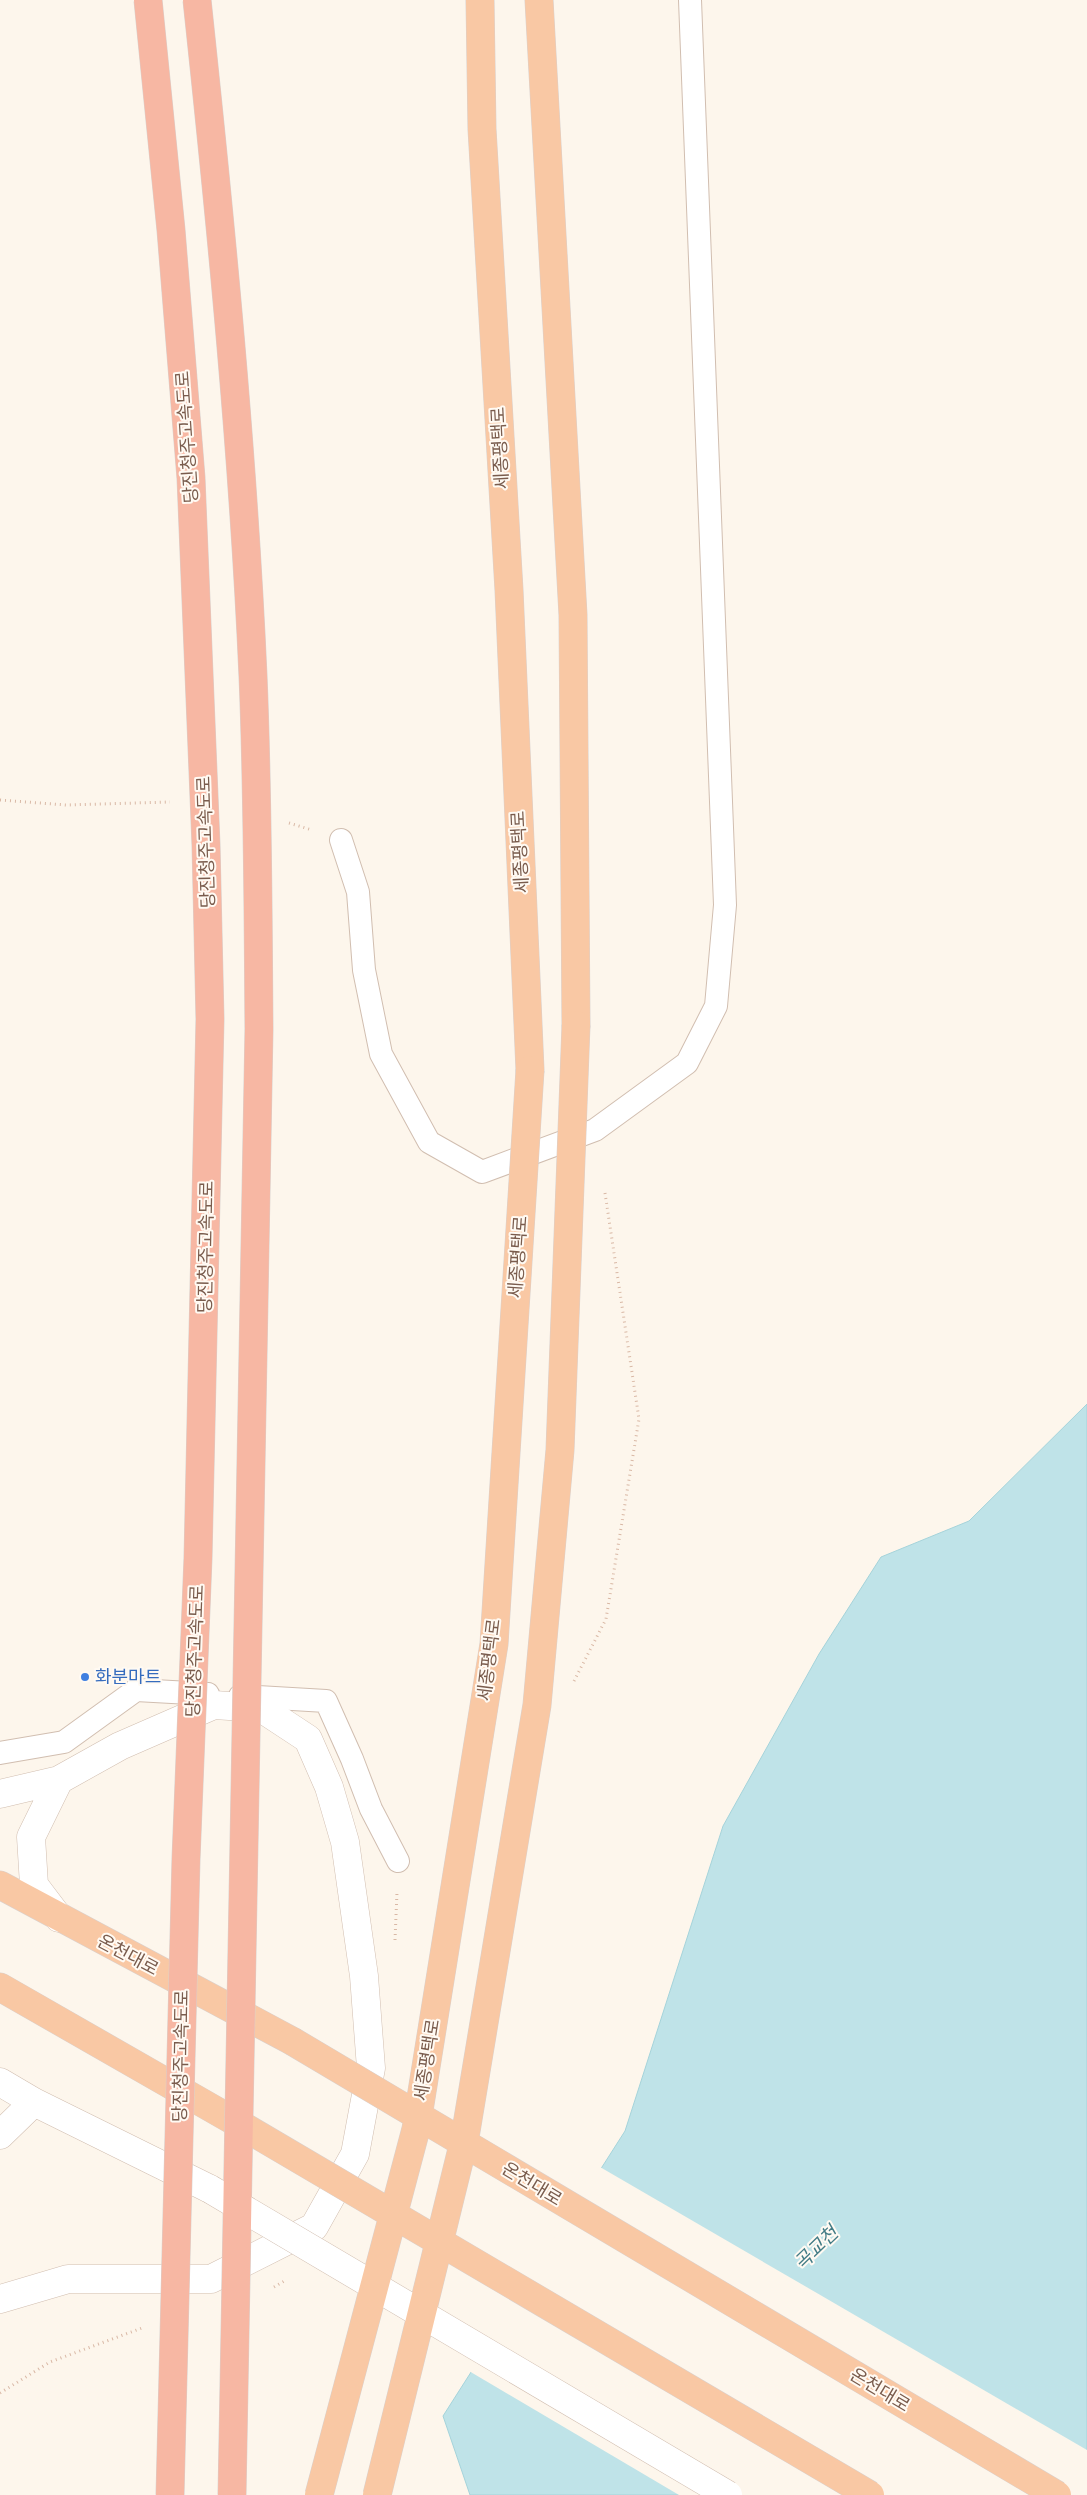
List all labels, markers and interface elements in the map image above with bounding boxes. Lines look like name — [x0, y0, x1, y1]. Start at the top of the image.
street label: 당진청주고속도로 — [171, 370, 203, 504]
street label: 세종평택로 — [487, 406, 513, 490]
street label: 당진청주고속도로 — [193, 775, 219, 909]
street label: 세종평택로 — [507, 810, 533, 894]
street label: 당진청주고속도로 — [194, 1181, 218, 1313]
street label: 세종평택로 — [504, 1215, 532, 1299]
street label: 당진청주고속도로 — [182, 1584, 208, 1718]
street label: 세종평택로 — [473, 1618, 505, 1702]
place label: 화분마트 — [95, 1666, 161, 1688]
marker: 화분마트 — [79, 1671, 91, 1683]
street label: 온천대로 — [94, 1930, 162, 1980]
street label: 당진청주고속도로 — [169, 1990, 193, 2122]
street label: 세종평택로 — [410, 2017, 444, 2103]
street label: 온천대로 — [498, 2158, 566, 2210]
water label: 곡교천 — [789, 2220, 844, 2274]
street label: 온천대로 — [846, 2364, 914, 2416]

